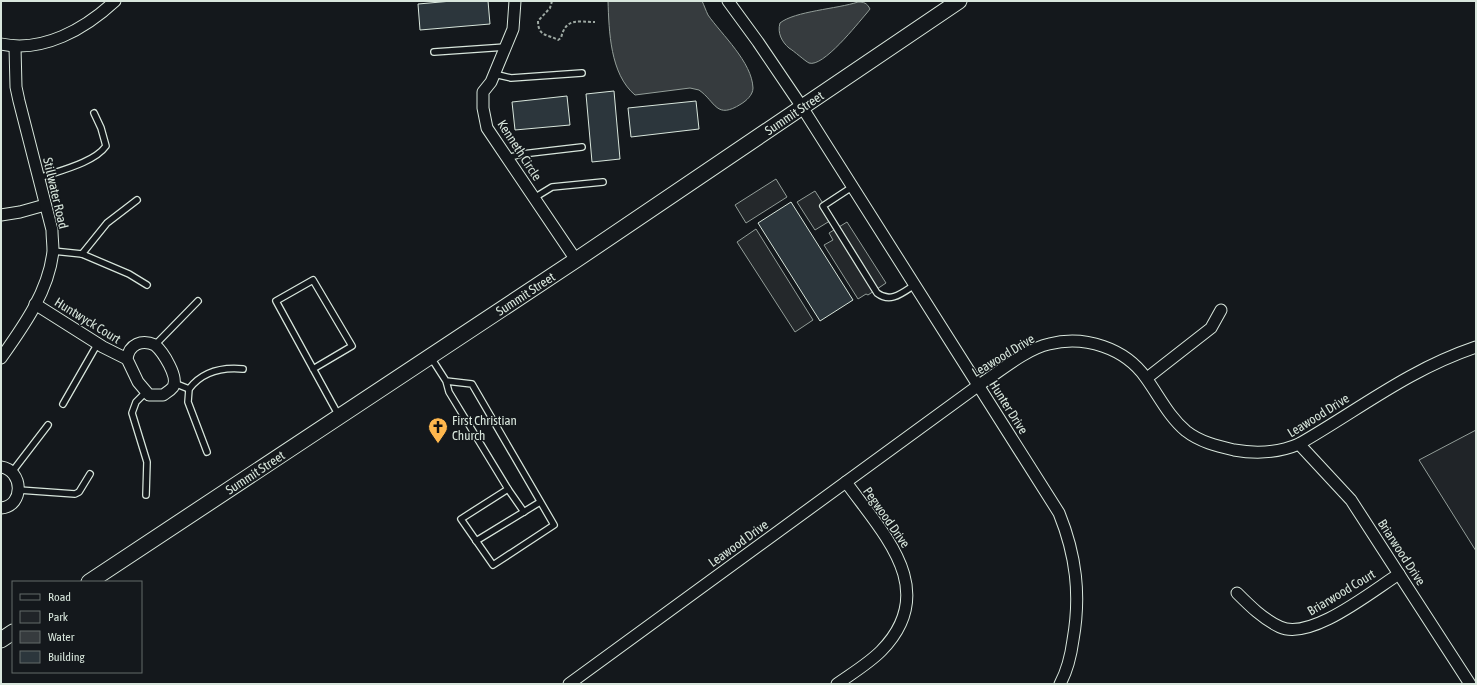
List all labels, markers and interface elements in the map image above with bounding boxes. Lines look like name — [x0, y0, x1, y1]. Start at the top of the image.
street label: Summit Street — [762, 88, 827, 138]
street label: Kenneth Circle — [494, 117, 545, 183]
street label: Stillwater Road — [40, 156, 71, 230]
street label: Summit Street — [493, 269, 558, 319]
street label: Huntwyck Court — [52, 294, 124, 347]
street label: Leawood Drive — [969, 331, 1037, 380]
street label: Hunter Drive — [986, 378, 1031, 437]
street label: Leawood Drive — [1285, 390, 1352, 440]
place label: First Christian Church — [452, 413, 517, 443]
church icon: First Christian Church — [427, 416, 449, 444]
street label: Summit Street — [223, 448, 288, 498]
street label: Pegwood Drive — [860, 484, 913, 551]
street label: Briarwood Drive — [1375, 516, 1429, 588]
street label: Leawood Drive — [706, 517, 771, 570]
street label: Briarwood Court — [1305, 566, 1378, 619]
legend — [12, 581, 142, 673]
text: Road — [48, 590, 71, 604]
text: Park — [48, 610, 69, 624]
text: Water — [48, 630, 75, 644]
text: Building — [48, 650, 86, 664]

